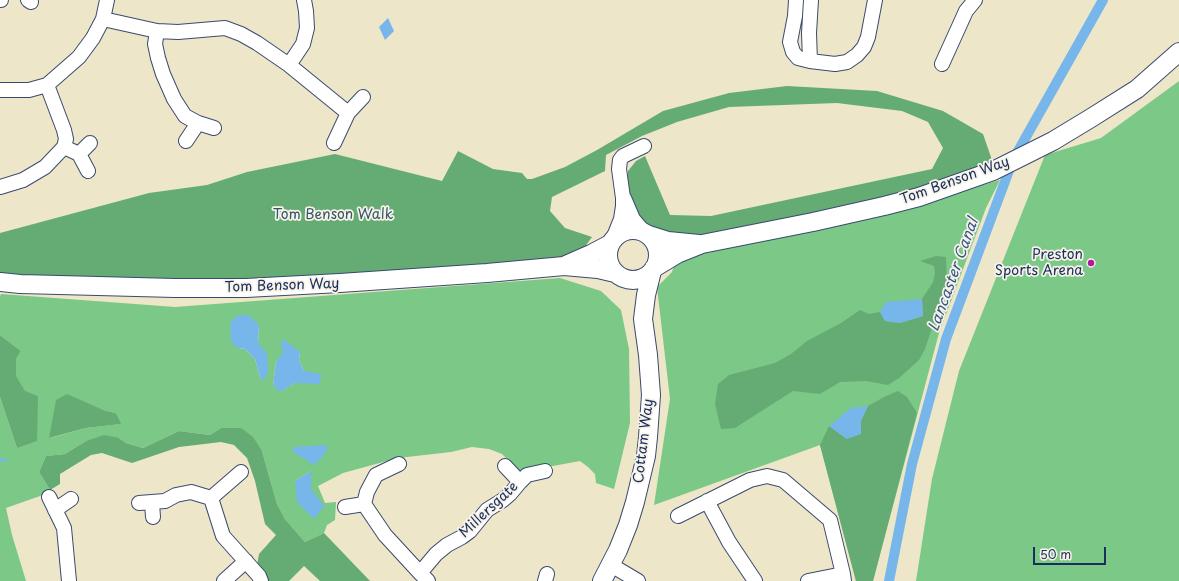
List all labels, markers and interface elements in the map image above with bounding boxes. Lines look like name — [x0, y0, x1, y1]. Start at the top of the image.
street label: Tom Benson Way — [898, 153, 1012, 209]
park label: Tom Benson Walk — [273, 207, 393, 223]
water label: Lancaster Canal — [925, 216, 983, 334]
place label: Preston Sports Arena — [995, 247, 1083, 280]
marker: Preston Sports Arena — [1086, 258, 1096, 268]
street label: Tom Benson Way — [224, 276, 340, 296]
street label: Cottam Way — [630, 398, 658, 484]
street label: Millersgate — [456, 479, 522, 541]
scale bar — [1035, 539, 1108, 565]
text: 50 m — [1040, 545, 1071, 563]

